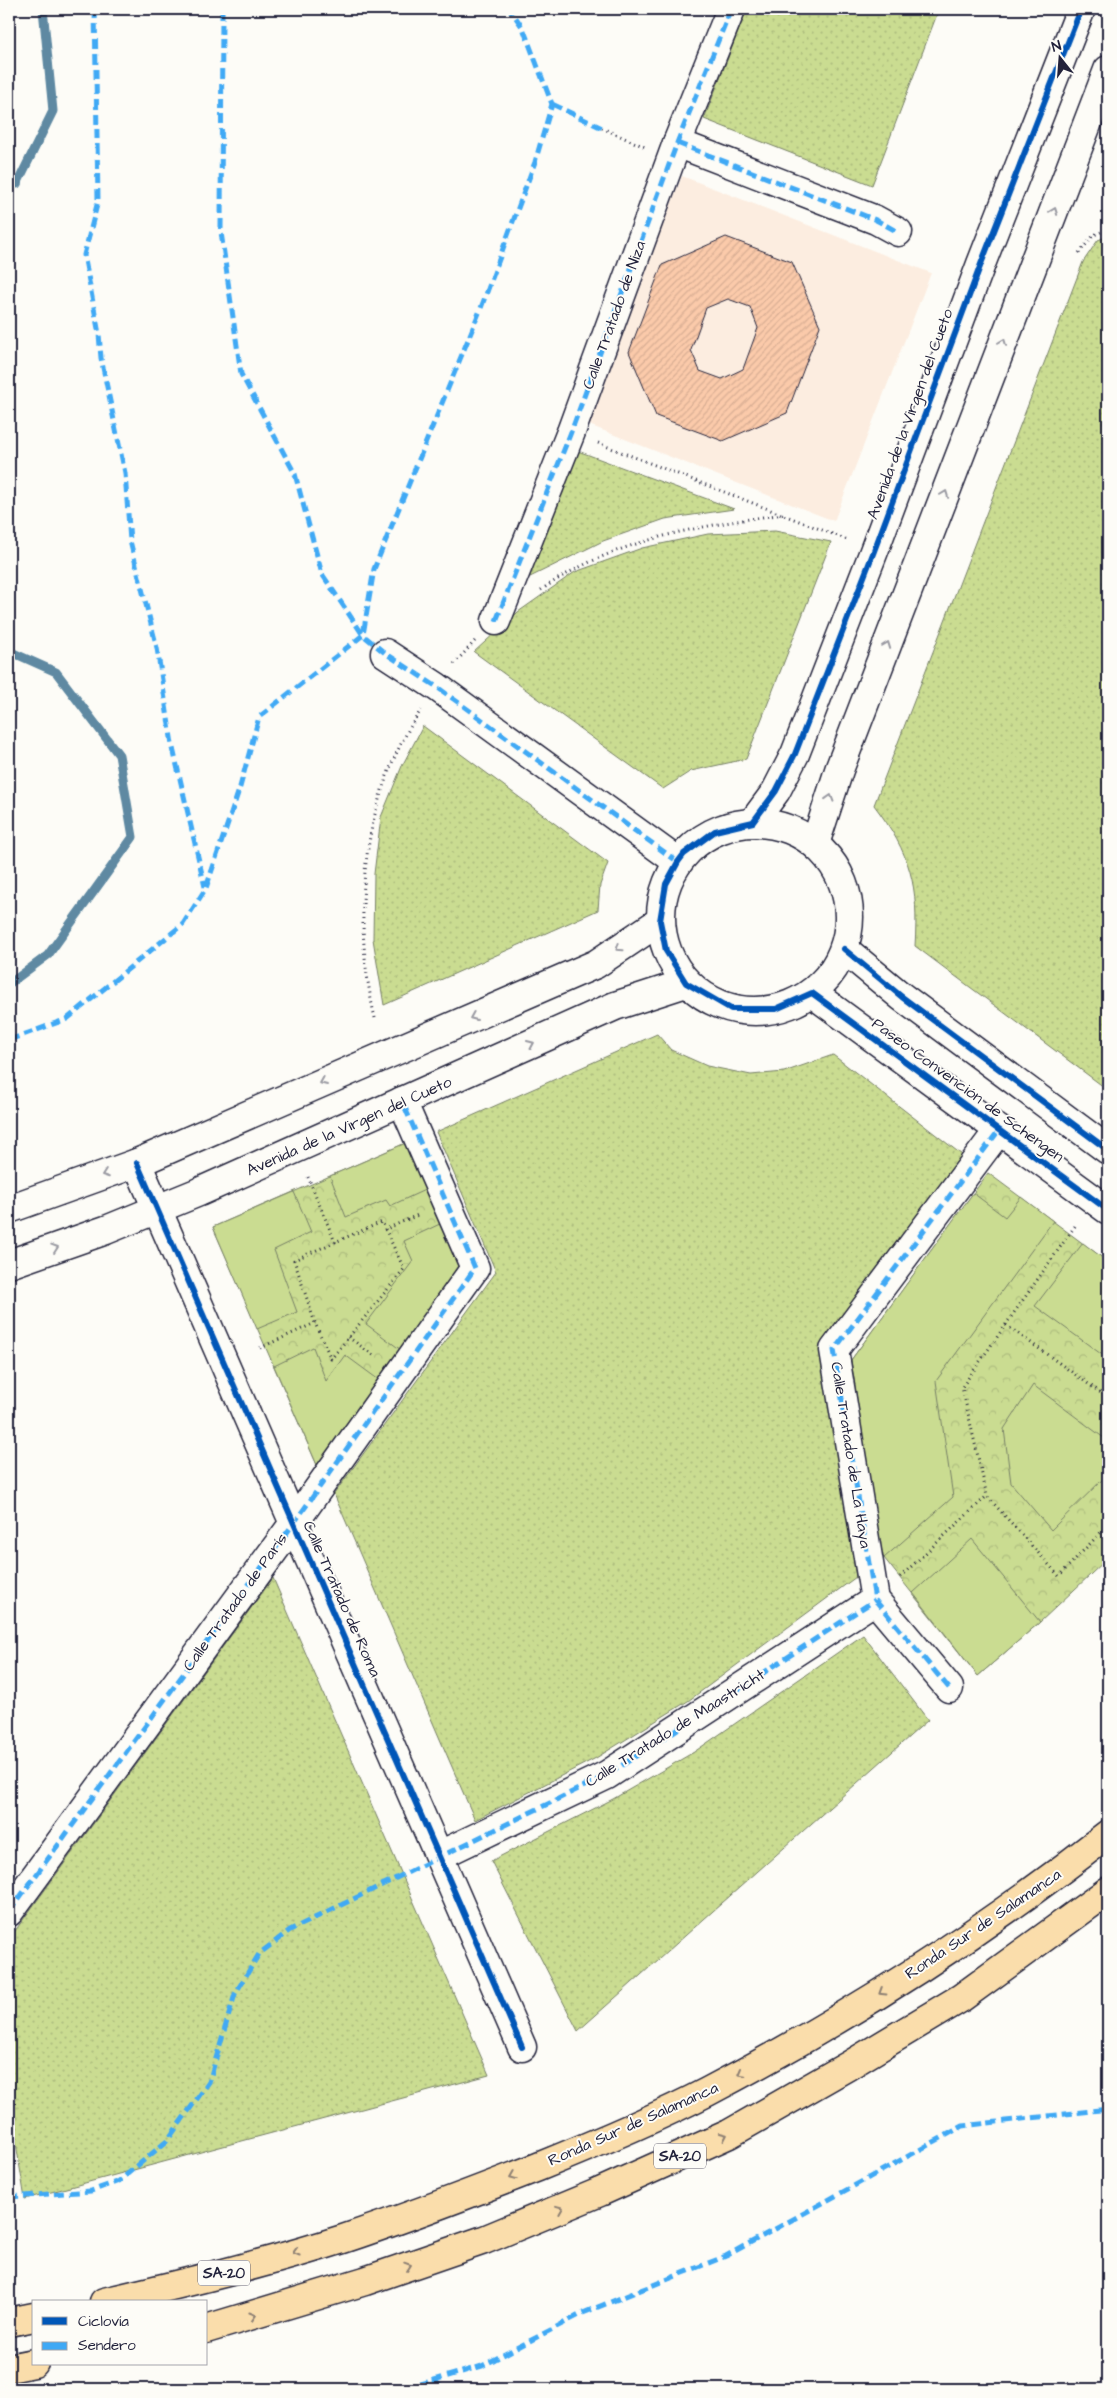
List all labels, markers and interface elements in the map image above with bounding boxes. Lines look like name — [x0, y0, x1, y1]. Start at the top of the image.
north arrow — [1034, 32, 1084, 82]
text: N — [1049, 36, 1064, 57]
one-way arrow — [1048, 208, 1058, 216]
street label: Calle Tratado de Niza — [577, 238, 651, 392]
street label: Avenida de la Virgen del Cueto — [862, 306, 959, 523]
one-way arrow — [997, 338, 1007, 347]
one-way arrow — [939, 490, 949, 498]
one-way arrow — [881, 641, 891, 650]
one-way arrow — [824, 794, 834, 802]
one-way arrow — [616, 942, 625, 952]
one-way arrow — [469, 1011, 478, 1022]
street label: Paseo Convención de Schengen — [867, 1013, 1069, 1168]
one-way arrow — [526, 1039, 535, 1050]
street label: Avenida de la Virgen del Cueto — [243, 1071, 456, 1182]
one-way arrow — [319, 1075, 328, 1086]
one-way arrow — [101, 1168, 109, 1178]
one-way arrow — [50, 1243, 59, 1253]
street label: Calle Tratado de La Haya — [824, 1360, 877, 1550]
street label: Calle Tratado de Roma — [298, 1517, 386, 1681]
street label: Calle Tratado de París — [177, 1529, 293, 1675]
street label: Calle Tratado de Maastricht — [581, 1663, 769, 1792]
street label: Ronda Sur de Salamanca — [901, 1863, 1065, 1985]
one-way arrow — [878, 1986, 887, 1995]
one-way arrow — [737, 2067, 746, 2077]
street label: Ronda Sur de Salamanca — [544, 2077, 722, 2171]
one-way arrow — [719, 2132, 728, 2142]
road number: SA-20 — [654, 2144, 706, 2168]
one-way arrow — [510, 2171, 518, 2181]
one-way arrow — [555, 2204, 564, 2215]
one-way arrow — [292, 2247, 301, 2257]
road number: SA-20 — [198, 2260, 250, 2286]
one-way arrow — [403, 2262, 412, 2272]
legend — [32, 2300, 208, 2366]
text: Ciclovía — [78, 2311, 129, 2332]
one-way arrow — [248, 2312, 257, 2322]
text: Sendero — [78, 2335, 136, 2356]

